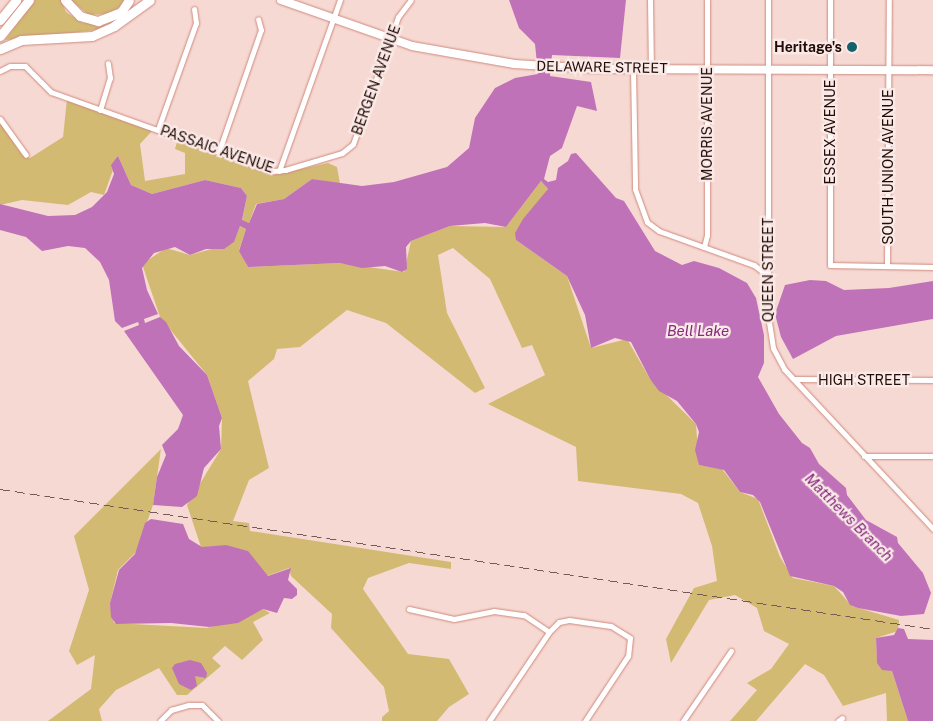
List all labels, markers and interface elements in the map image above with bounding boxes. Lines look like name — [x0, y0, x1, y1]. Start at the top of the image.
street label: BERGEN AVENUE — [348, 23, 404, 137]
place label: Heritage's — [774, 39, 842, 55]
marker: Heritage's — [846, 41, 858, 53]
street label: DELAWARE STREET — [536, 57, 668, 77]
street label: MORRIS AVENUE — [699, 67, 715, 181]
street label: ESSEX AVENUE — [822, 79, 838, 185]
street label: SOUTH UNION AVENUE — [880, 89, 896, 245]
street label: PASSAIC AVENUE — [158, 122, 276, 176]
street label: QUEEN STREET — [760, 218, 776, 322]
water label: Bell Lake — [667, 322, 729, 340]
street label: HIGH STREET — [818, 372, 910, 388]
water label: Matthews Branch — [801, 469, 897, 565]

